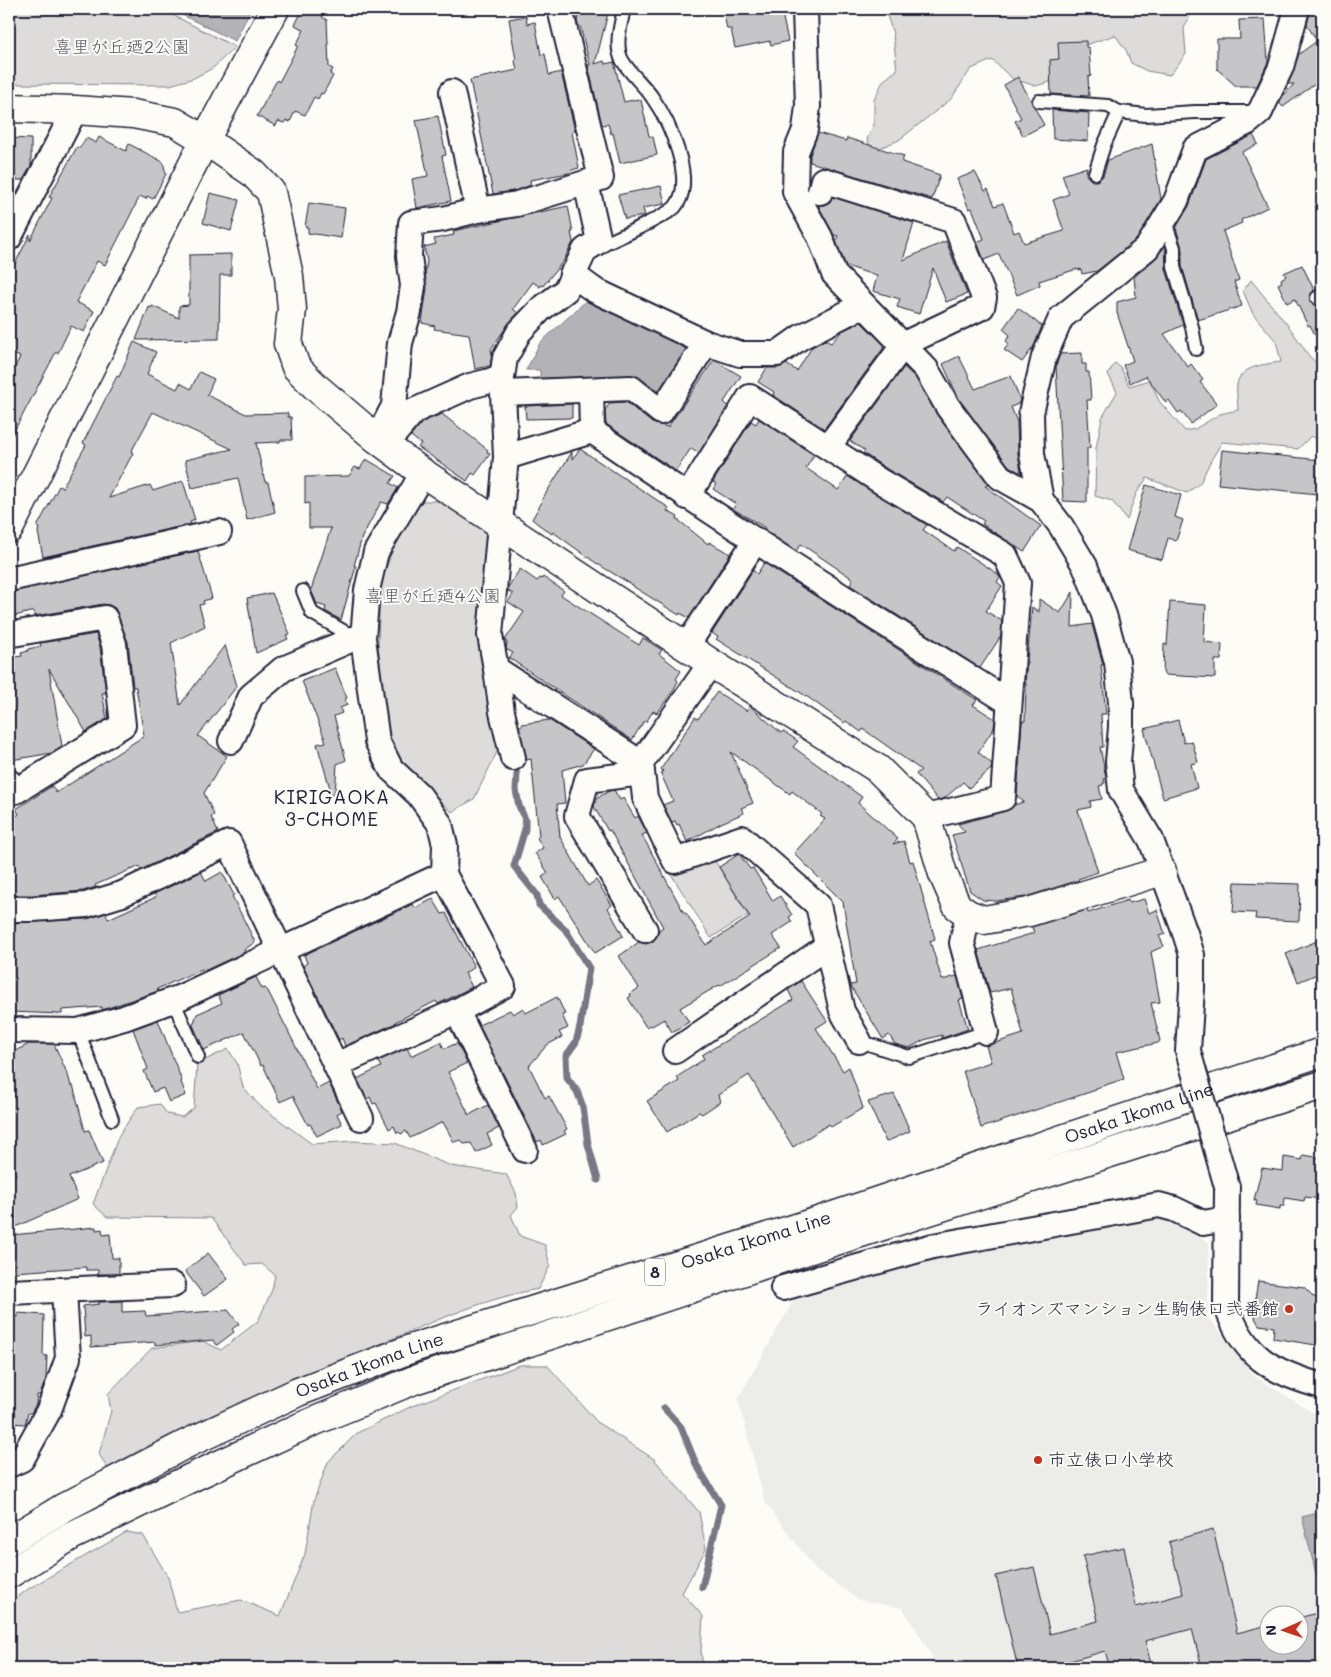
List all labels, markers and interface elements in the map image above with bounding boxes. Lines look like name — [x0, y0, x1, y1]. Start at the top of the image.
park label: 喜里が丘廼2公園 — [54, 34, 190, 58]
park label: 喜里が丘廼4公園 — [365, 583, 501, 607]
district label: KIRIGAOKA 3-CHOME — [274, 784, 390, 831]
street label: Osaka Ikoma Line — [1061, 1076, 1217, 1149]
street label: Osaka Ikoma Line — [677, 1204, 834, 1274]
road number: 8 — [645, 1258, 665, 1286]
place label: ライオンズマンション生駒俵口弐番館 — [975, 1296, 1279, 1320]
marker: ライオンズマンション生駒俵口弐番館 — [1283, 1303, 1295, 1315]
street label: Osaka Ikoma Line — [292, 1326, 446, 1403]
place label: 市立俵口小学校 — [1048, 1447, 1174, 1471]
marker: 市立俵口小学校 — [1032, 1454, 1044, 1466]
north arrow — [1258, 1604, 1308, 1654]
text: N — [1261, 1625, 1280, 1636]

